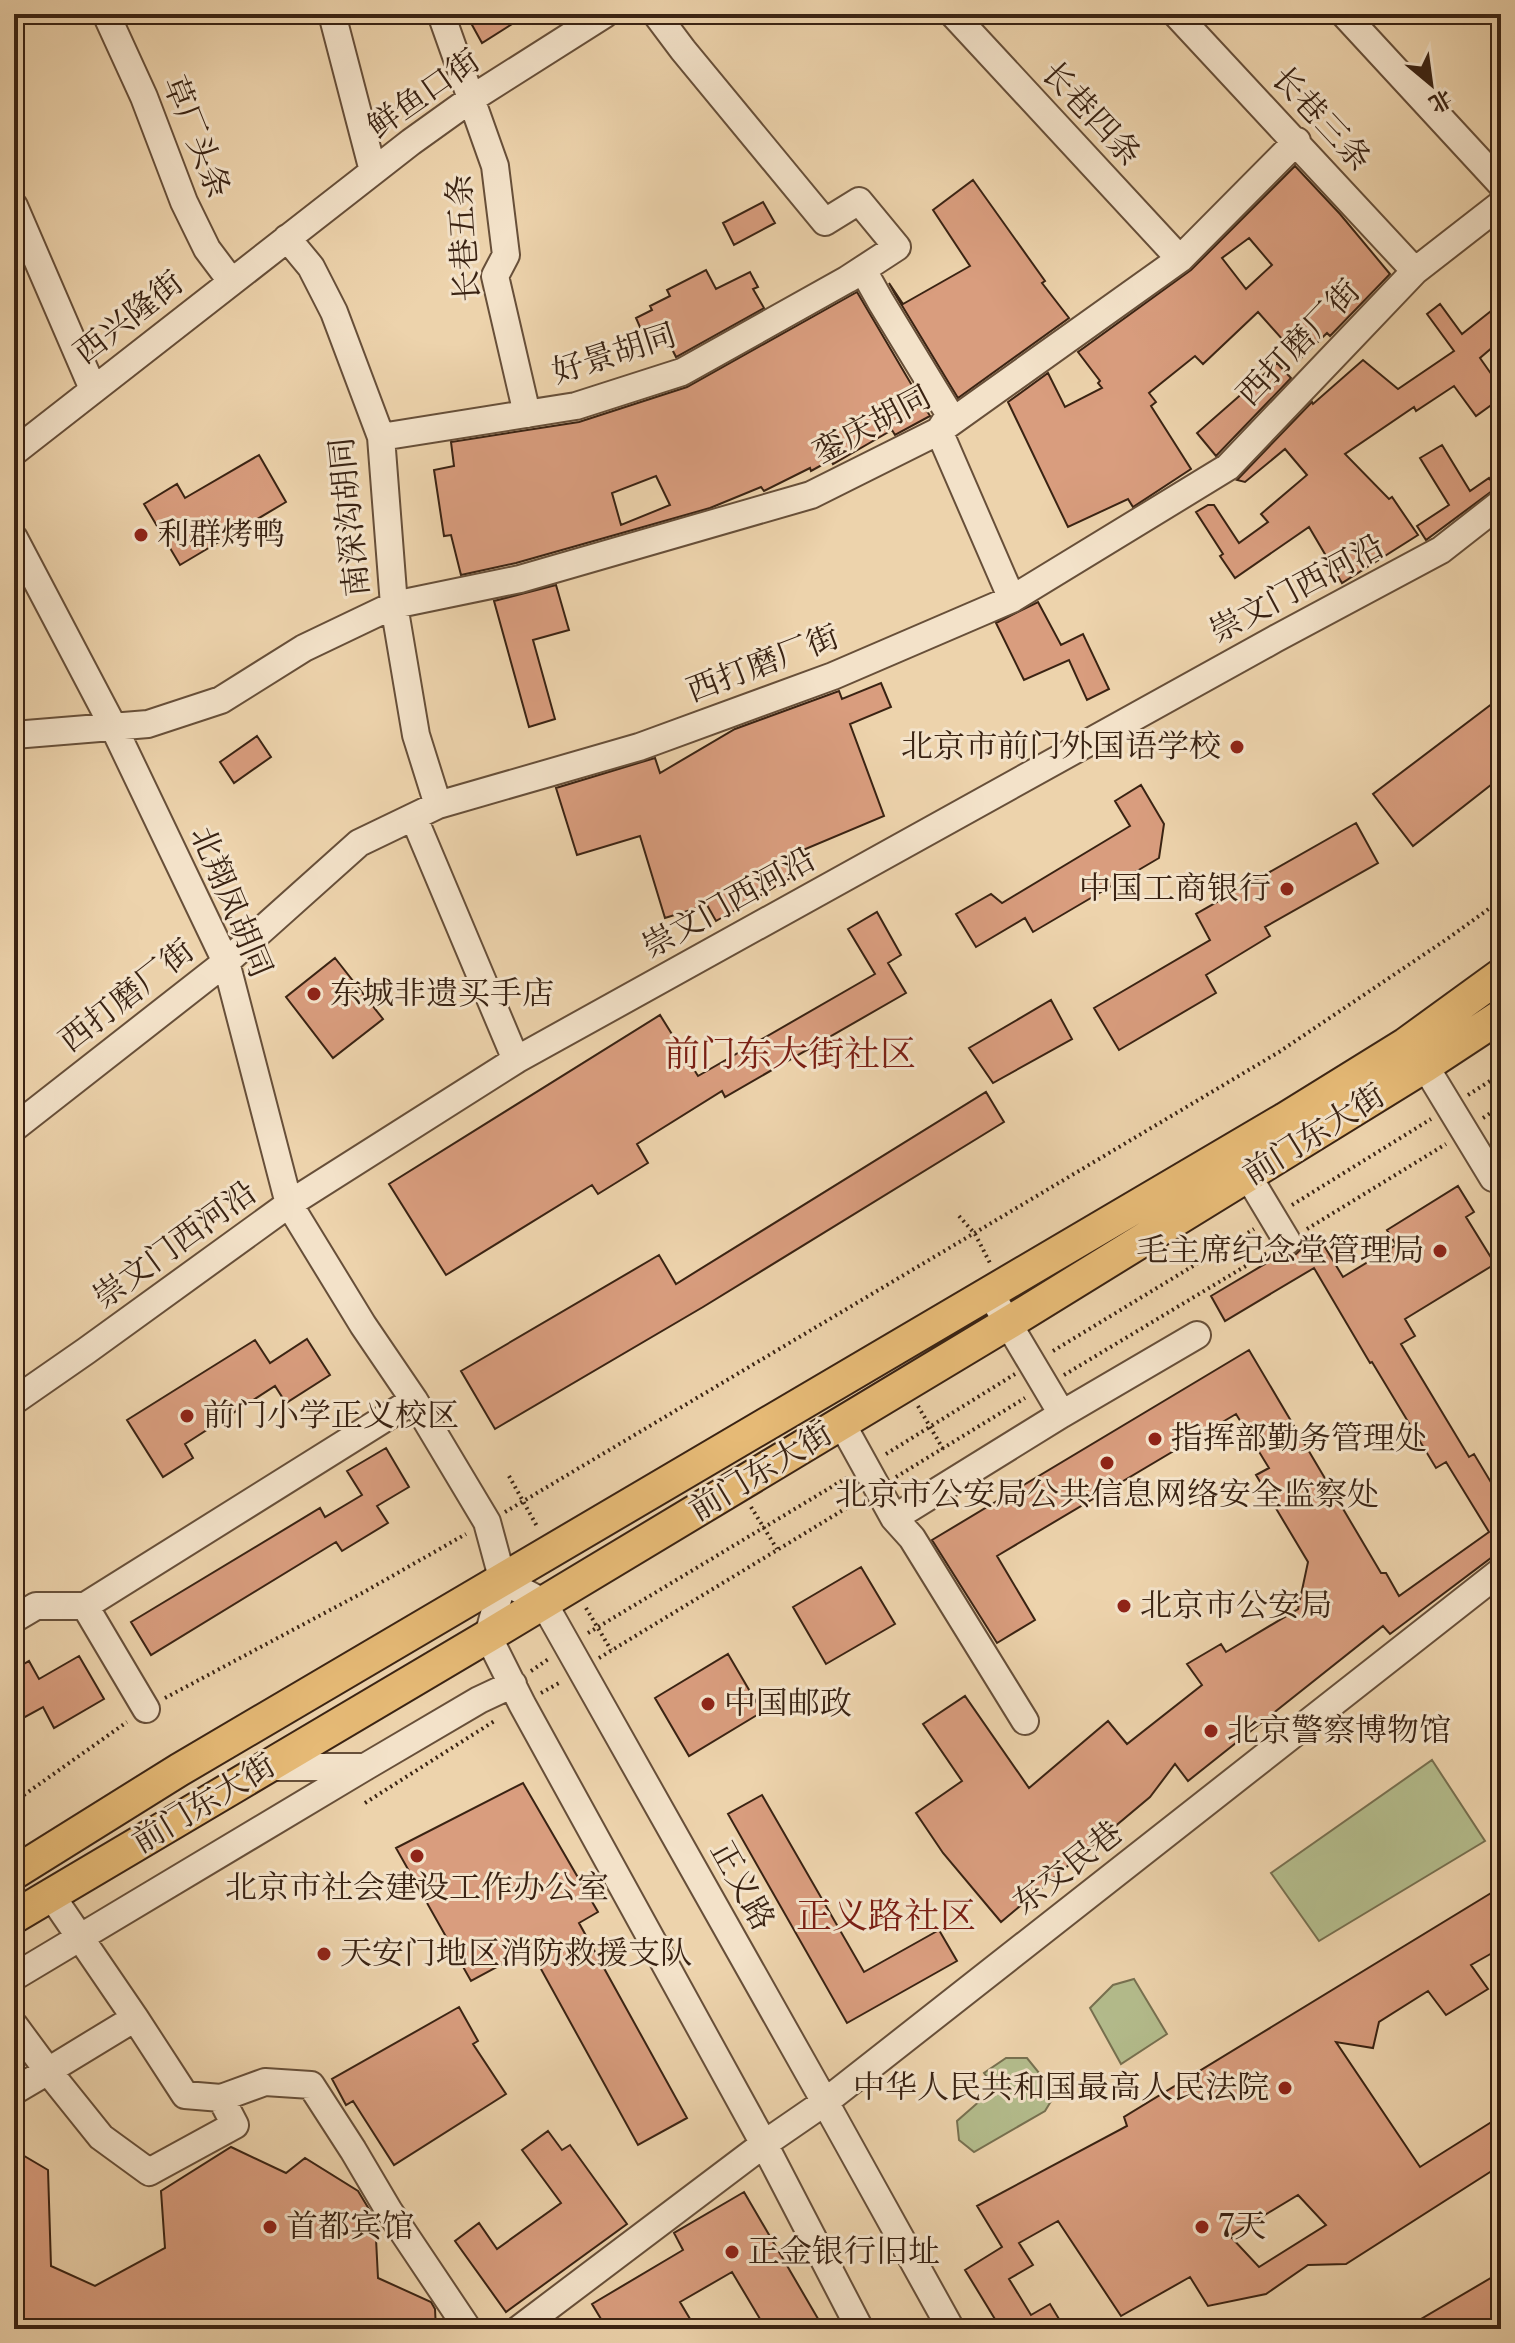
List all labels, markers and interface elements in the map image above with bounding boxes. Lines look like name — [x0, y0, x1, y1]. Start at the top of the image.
street label: 鲜鱼口街 — [360, 41, 488, 147]
north arrow — [1391, 44, 1471, 124]
street label: 长巷四条 — [1033, 54, 1149, 174]
street label: 长巷三条 — [1263, 59, 1379, 179]
street label: 草厂头条 — [153, 70, 239, 204]
text: 北 — [1424, 83, 1456, 117]
street label: 长巷五条 — [440, 173, 488, 303]
street label: 西兴隆街 — [66, 263, 192, 373]
street label: 西打磨厂街 — [1229, 272, 1369, 414]
street label: 好景胡同 — [547, 315, 681, 393]
street label: 銮庆胡同 — [806, 377, 938, 473]
street label: 南深沟胡同 — [322, 435, 378, 599]
place label: 利群烤鸭 — [157, 515, 285, 555]
marker: 利群烤鸭 — [132, 526, 150, 544]
street label: 崇文门西河沿 — [1203, 526, 1391, 652]
street label: 西打磨厂街 — [681, 617, 845, 711]
place label: 北京市前门外国语学校 — [901, 727, 1221, 767]
marker: 北京市前门外国语学校 — [1228, 738, 1246, 756]
street label: 北翔凤胡同 — [181, 821, 281, 983]
street label: 崇文门西河沿 — [635, 839, 823, 967]
place label: 中国工商银行 — [1079, 869, 1271, 909]
marker: 中国工商银行 — [1278, 880, 1296, 898]
street label: 西打磨厂街 — [52, 931, 202, 1061]
place label: 东城非遗买手店 — [330, 974, 554, 1014]
marker: 东城非遗买手店 — [305, 985, 323, 1003]
district label: 前门东大街社区 — [664, 1033, 916, 1078]
street label: 前门东大街 — [1236, 1076, 1392, 1194]
street label: 崇文门西河沿 — [86, 1172, 264, 1318]
place label: 毛主席纪念堂管理局 — [1136, 1231, 1424, 1271]
marker: 毛主席纪念堂管理局 — [1431, 1242, 1449, 1260]
place label: 前门小学正义校区 — [203, 1396, 459, 1436]
marker: 前门小学正义校区 — [178, 1407, 196, 1425]
street label: 前门东大街 — [682, 1414, 840, 1530]
place label: 指挥部勤务管理处 — [1171, 1419, 1427, 1459]
marker: 指挥部勤务管理处 — [1146, 1430, 1164, 1448]
marker: 北京市公安局公共信息网络安全监察处 — [1098, 1454, 1116, 1472]
place label: 北京市公安局公共信息网络安全监察处 — [835, 1475, 1379, 1515]
place label: 北京市公安局 — [1140, 1586, 1332, 1626]
marker: 北京市公安局 — [1115, 1597, 1133, 1615]
place label: 中国邮政 — [724, 1684, 852, 1724]
marker: 中国邮政 — [699, 1695, 717, 1713]
place label: 北京警察博物馆 — [1227, 1711, 1451, 1751]
marker: 北京警察博物馆 — [1202, 1722, 1220, 1740]
street label: 前门东大街 — [125, 1746, 283, 1862]
street label: 东交民巷 — [1005, 1813, 1131, 1923]
street label: 正义路 — [701, 1834, 783, 1938]
marker: 北京市社会建设工作办公室 — [408, 1847, 426, 1865]
place label: 北京市社会建设工作办公室 — [225, 1868, 609, 1908]
district label: 正义路社区 — [796, 1895, 976, 1940]
place label: 天安门地区消防救援支队 — [340, 1934, 692, 1974]
marker: 天安门地区消防救援支队 — [315, 1945, 333, 1963]
place label: 中华人民共和国最高人民法院 — [853, 2068, 1269, 2108]
marker: 中华人民共和国最高人民法院 — [1276, 2079, 1294, 2097]
place label: 首都宾馆 — [286, 2207, 414, 2247]
place label: 7天 — [1218, 2207, 1266, 2247]
marker: 首都宾馆 — [261, 2218, 279, 2236]
marker: 7天 — [1193, 2218, 1211, 2236]
place label: 正金银行旧址 — [748, 2232, 940, 2272]
marker: 正金银行旧址 — [723, 2243, 741, 2261]

